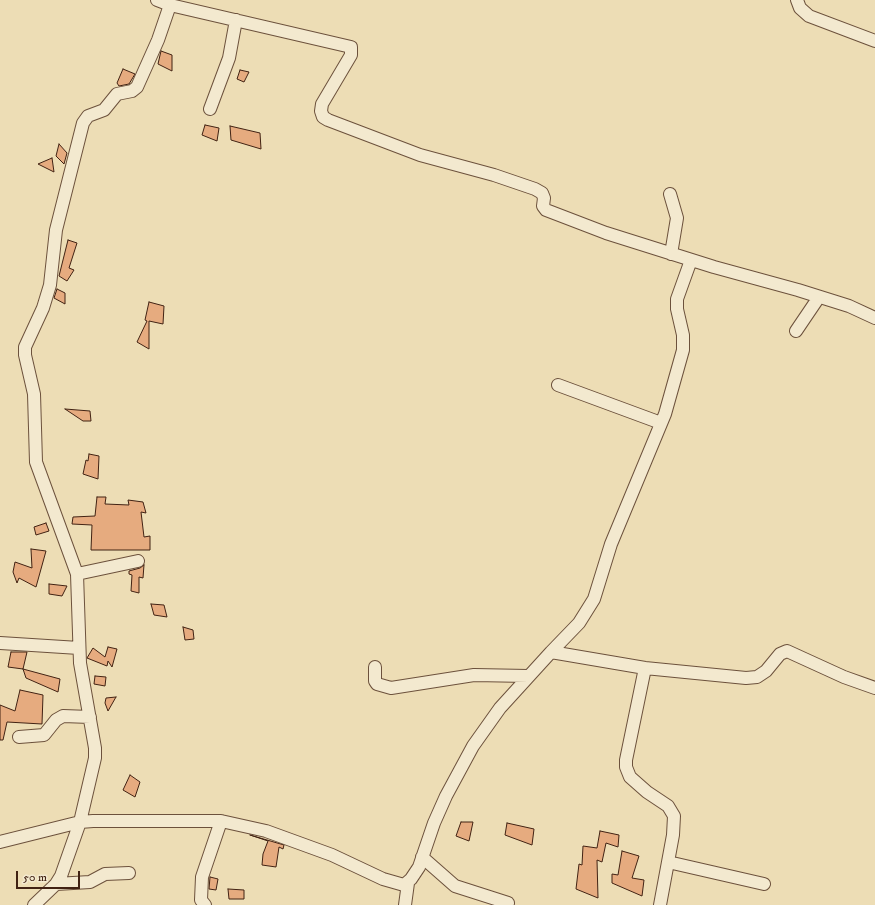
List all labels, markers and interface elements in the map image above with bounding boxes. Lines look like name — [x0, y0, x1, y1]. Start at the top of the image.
scale bar — [18, 863, 82, 889]
text: 50 m — [23, 870, 47, 885]

